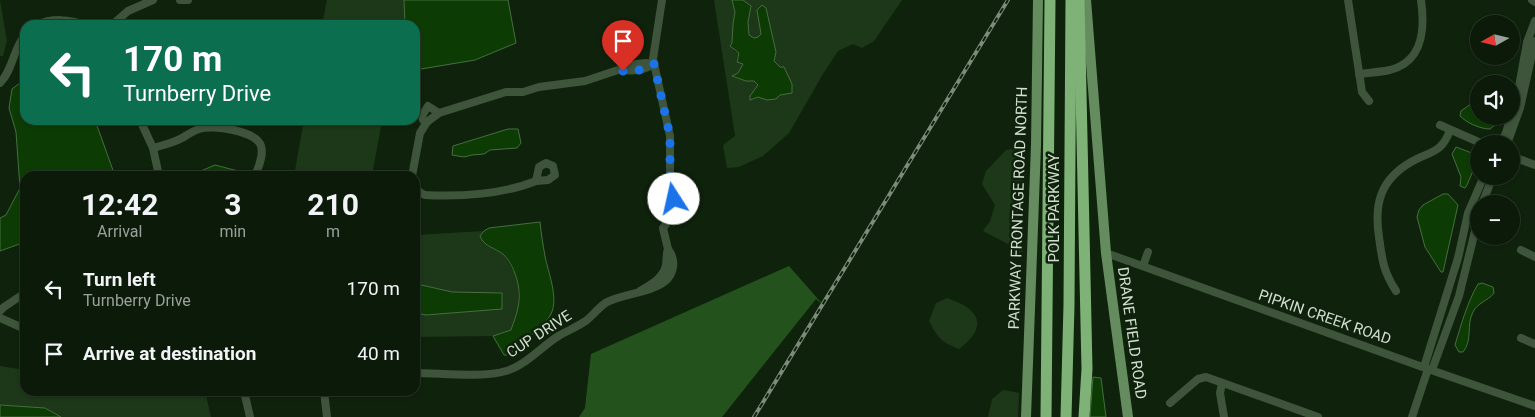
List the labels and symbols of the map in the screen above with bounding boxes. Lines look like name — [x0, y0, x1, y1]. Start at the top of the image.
north arrow — [1470, 15, 1520, 65]
pin — [602, 20, 644, 71]
street label: PARKWAY FRONTAGE ROAD NORTH — [1005, 86, 1031, 330]
street label: POLK PARKWAY — [1045, 154, 1063, 262]
position arrow — [647, 172, 699, 224]
street label: DRANE FIELD ROAD — [1114, 266, 1150, 400]
street label: PIPKIN CREEK ROAD — [1256, 286, 1394, 348]
street label: CUP DRIVE — [503, 306, 575, 362]

